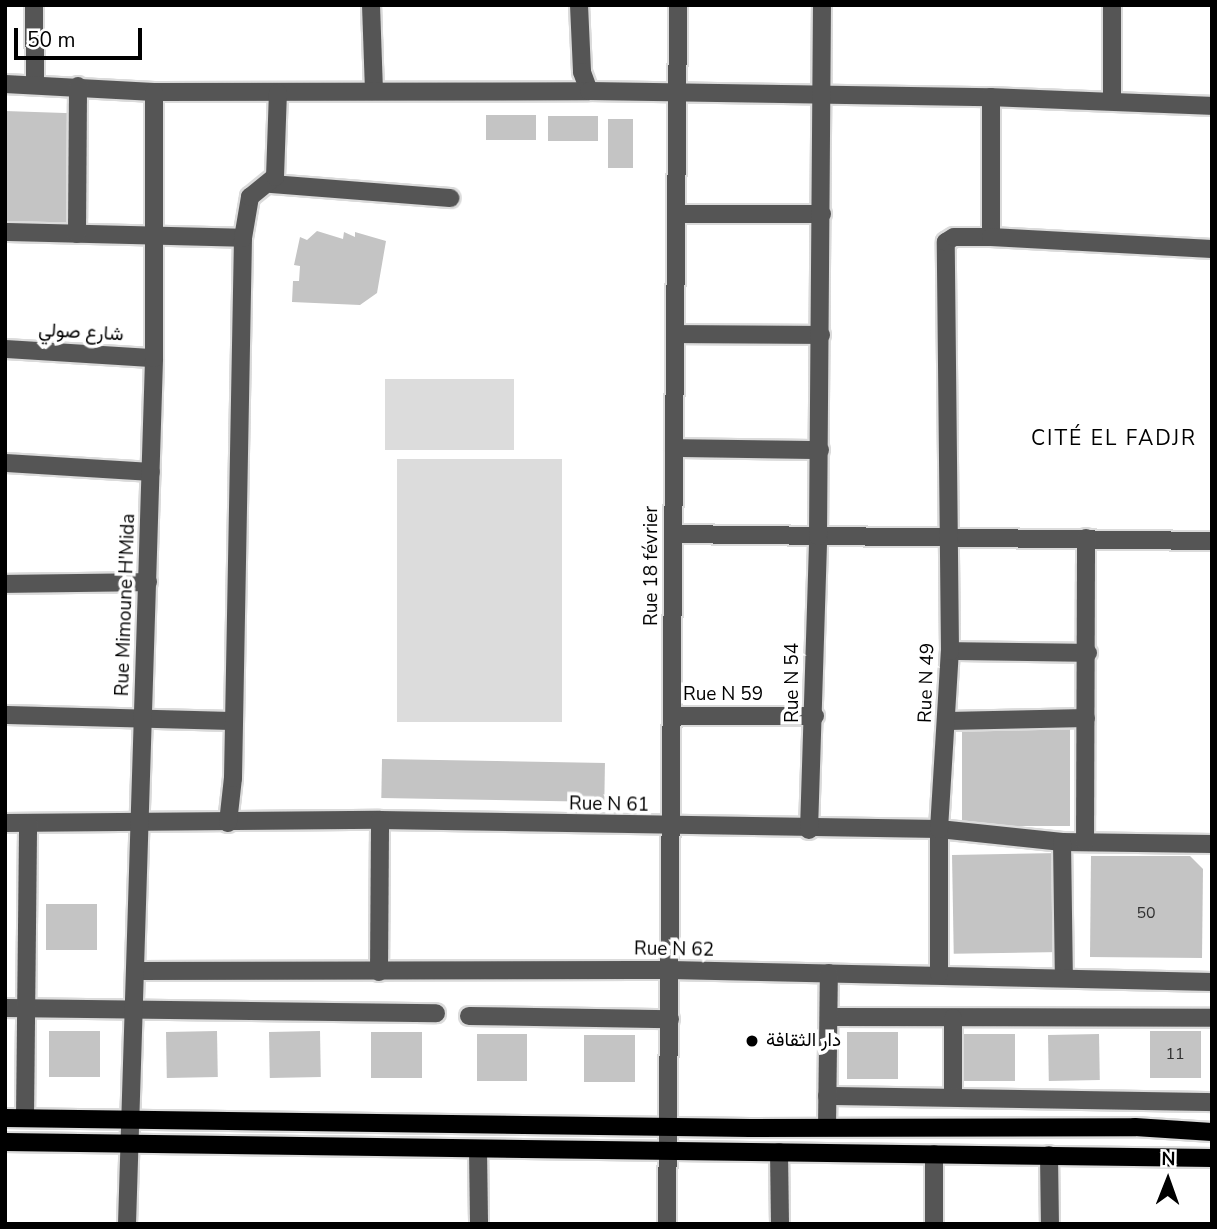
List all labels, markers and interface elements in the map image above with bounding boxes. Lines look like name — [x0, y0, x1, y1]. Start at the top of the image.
scale bar — [18, 14, 145, 58]
text: 50 m — [27, 26, 76, 54]
street label: شارع صولي — [38, 319, 124, 347]
district label: CITÉ EL FADJR — [1033, 425, 1195, 451]
street label: Rue 18 février — [641, 506, 663, 626]
street label: Rue Mimoune H'Mida — [111, 513, 141, 697]
street label: Rue N 54 — [782, 643, 804, 723]
street label: Rue N 49 — [914, 643, 940, 723]
street label: Rue N 59 — [683, 684, 763, 706]
street label: Rue N 61 — [569, 793, 649, 817]
house number: 50 — [1136, 903, 1156, 923]
street label: Rue N 62 — [634, 938, 714, 962]
place label: دار الثقافة — [766, 1030, 841, 1052]
marker: دار الثقافة — [744, 1033, 760, 1049]
house number: 11 — [1165, 1044, 1185, 1064]
north arrow — [1133, 1145, 1203, 1215]
text: N — [1161, 1146, 1176, 1172]

